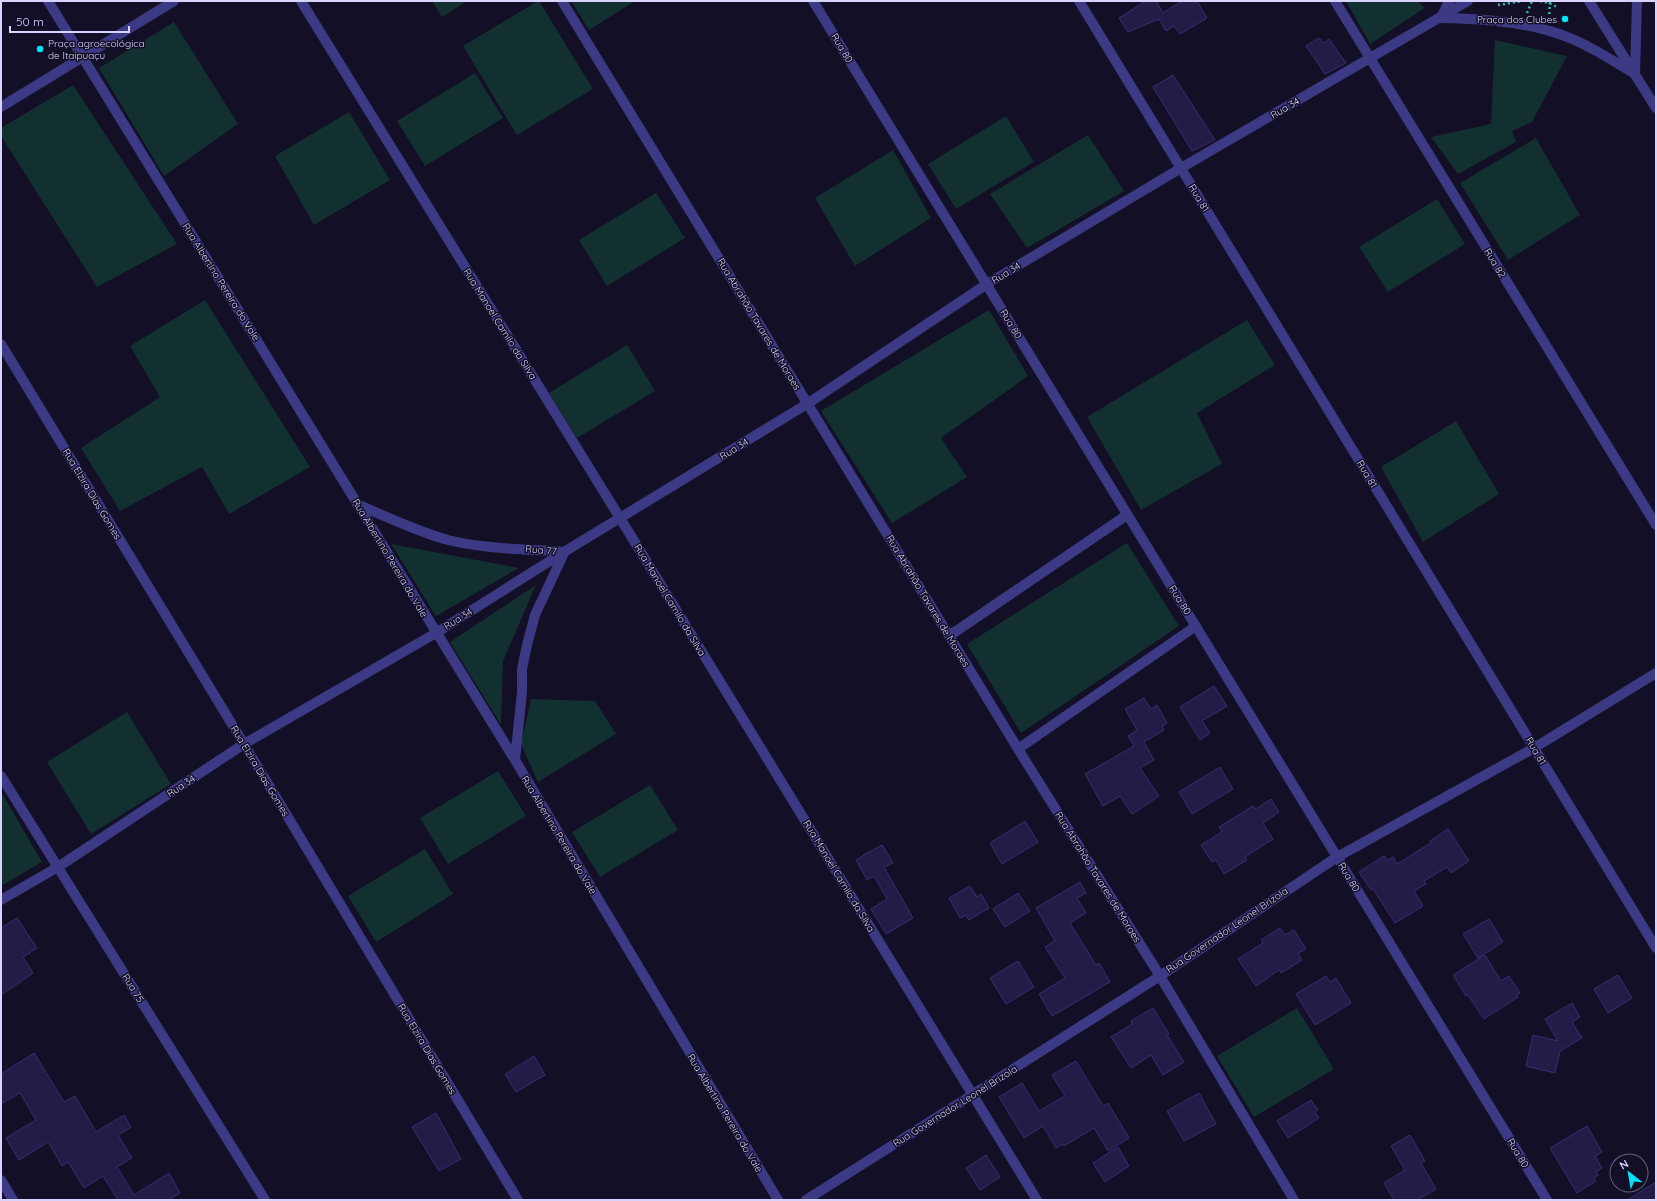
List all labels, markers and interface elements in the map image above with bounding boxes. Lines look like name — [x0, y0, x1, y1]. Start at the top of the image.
scale bar — [10, 8, 129, 34]
place label: Praça dos Clubes — [1477, 13, 1557, 26]
text: 50 m — [16, 14, 44, 29]
marker: Praça dos Clubes — [1560, 14, 1570, 24]
street label: Rua 80 — [828, 31, 856, 65]
place label: Praça agroecológica de Itaipuaçu — [48, 37, 145, 62]
marker: Praça agroecológica de Itaipuaçu — [35, 44, 45, 54]
street label: Rua 34 — [1268, 94, 1302, 122]
street label: Rua 81 — [1186, 182, 1212, 214]
street label: Rua Albertino Pereira do Vale — [179, 221, 263, 343]
street label: Rua 82 — [1481, 246, 1509, 280]
street label: Rua Abrahão Tavares de Moraes — [714, 256, 804, 393]
street label: Rua 34 — [989, 259, 1023, 287]
street label: Rua Manoel Camilo da Silva — [460, 266, 540, 382]
street label: Rua 80 — [997, 307, 1025, 341]
street label: Rua 34 — [717, 435, 751, 463]
street label: Rua Elzira Dias Gomes — [60, 446, 124, 542]
street label: Rua 81 — [1354, 458, 1380, 490]
street label: Rua Albertino Pereira do Vale — [349, 496, 431, 620]
street label: Rua Abrahão Tavares de Moraes — [883, 533, 973, 670]
street label: Rua Manoel Camilo da Silva — [631, 541, 709, 659]
street label: Rua 77 — [525, 542, 557, 558]
street label: Rua 80 — [1166, 583, 1194, 617]
street label: Rua 34 — [441, 605, 475, 633]
street label: Rua Elzira Dias Gomes — [228, 723, 292, 819]
street label: Rua 81 — [1523, 735, 1549, 767]
street label: Rua 34 — [164, 772, 198, 800]
street label: Rua Albertino Pereira do Vale — [518, 773, 600, 897]
street label: Rua Abrahão Tavares de Moraes — [1052, 809, 1144, 945]
street label: Rua Manoel Camilo da Silva — [800, 817, 878, 935]
street label: Rua 80 — [1335, 860, 1363, 894]
street label: Rua Governador Leonel Brizola — [1164, 884, 1290, 976]
street label: Rua 75 — [119, 971, 147, 1005]
street label: Rua Elzira Dias Gomes — [395, 1001, 459, 1097]
street label: Rua Albertino Pereira do Vale — [684, 1051, 766, 1175]
street label: Rua Governador Leonel Brizola — [890, 1062, 1020, 1150]
street label: Rua 80 — [1504, 1136, 1532, 1170]
north arrow — [1609, 1153, 1649, 1193]
text: N — [1617, 1156, 1631, 1173]

